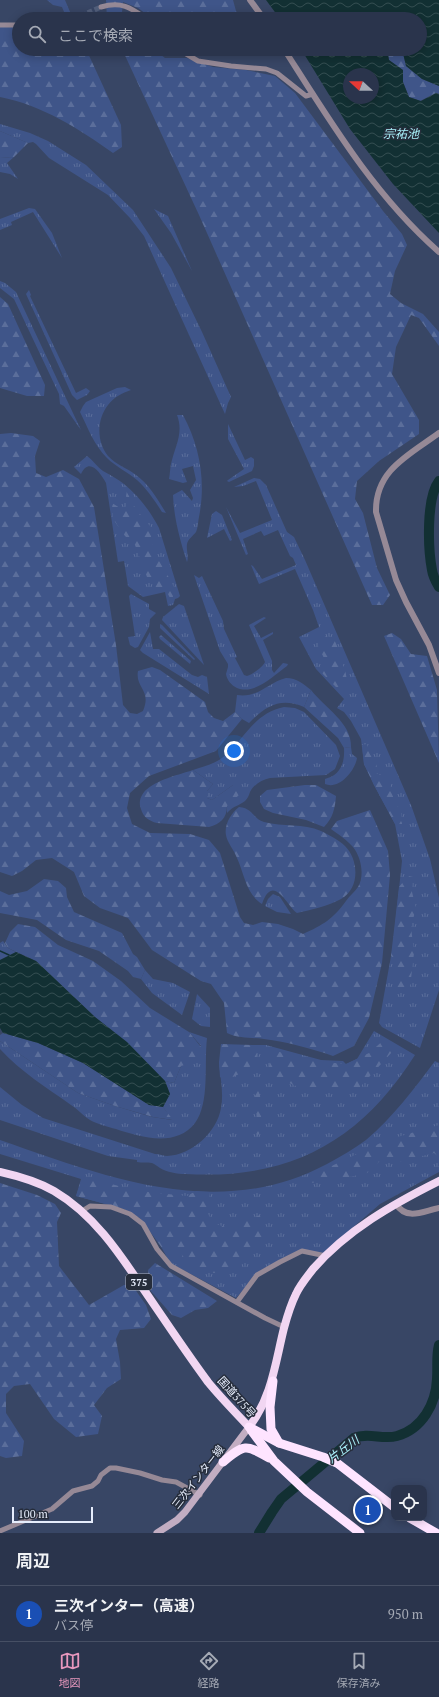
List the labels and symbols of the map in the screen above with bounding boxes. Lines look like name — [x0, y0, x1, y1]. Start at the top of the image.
north arrow — [343, 68, 379, 104]
water label: 宗祐池 — [383, 126, 420, 141]
your location — [224, 741, 244, 761]
road number: 375 — [126, 1274, 152, 1290]
street label: 国道375号 — [215, 1374, 259, 1420]
water label: 片丘川 — [324, 1431, 363, 1466]
street label: 三次インター線 — [169, 1442, 227, 1512]
pin: 1 — [355, 1495, 381, 1525]
scale bar — [12, 1505, 93, 1524]

